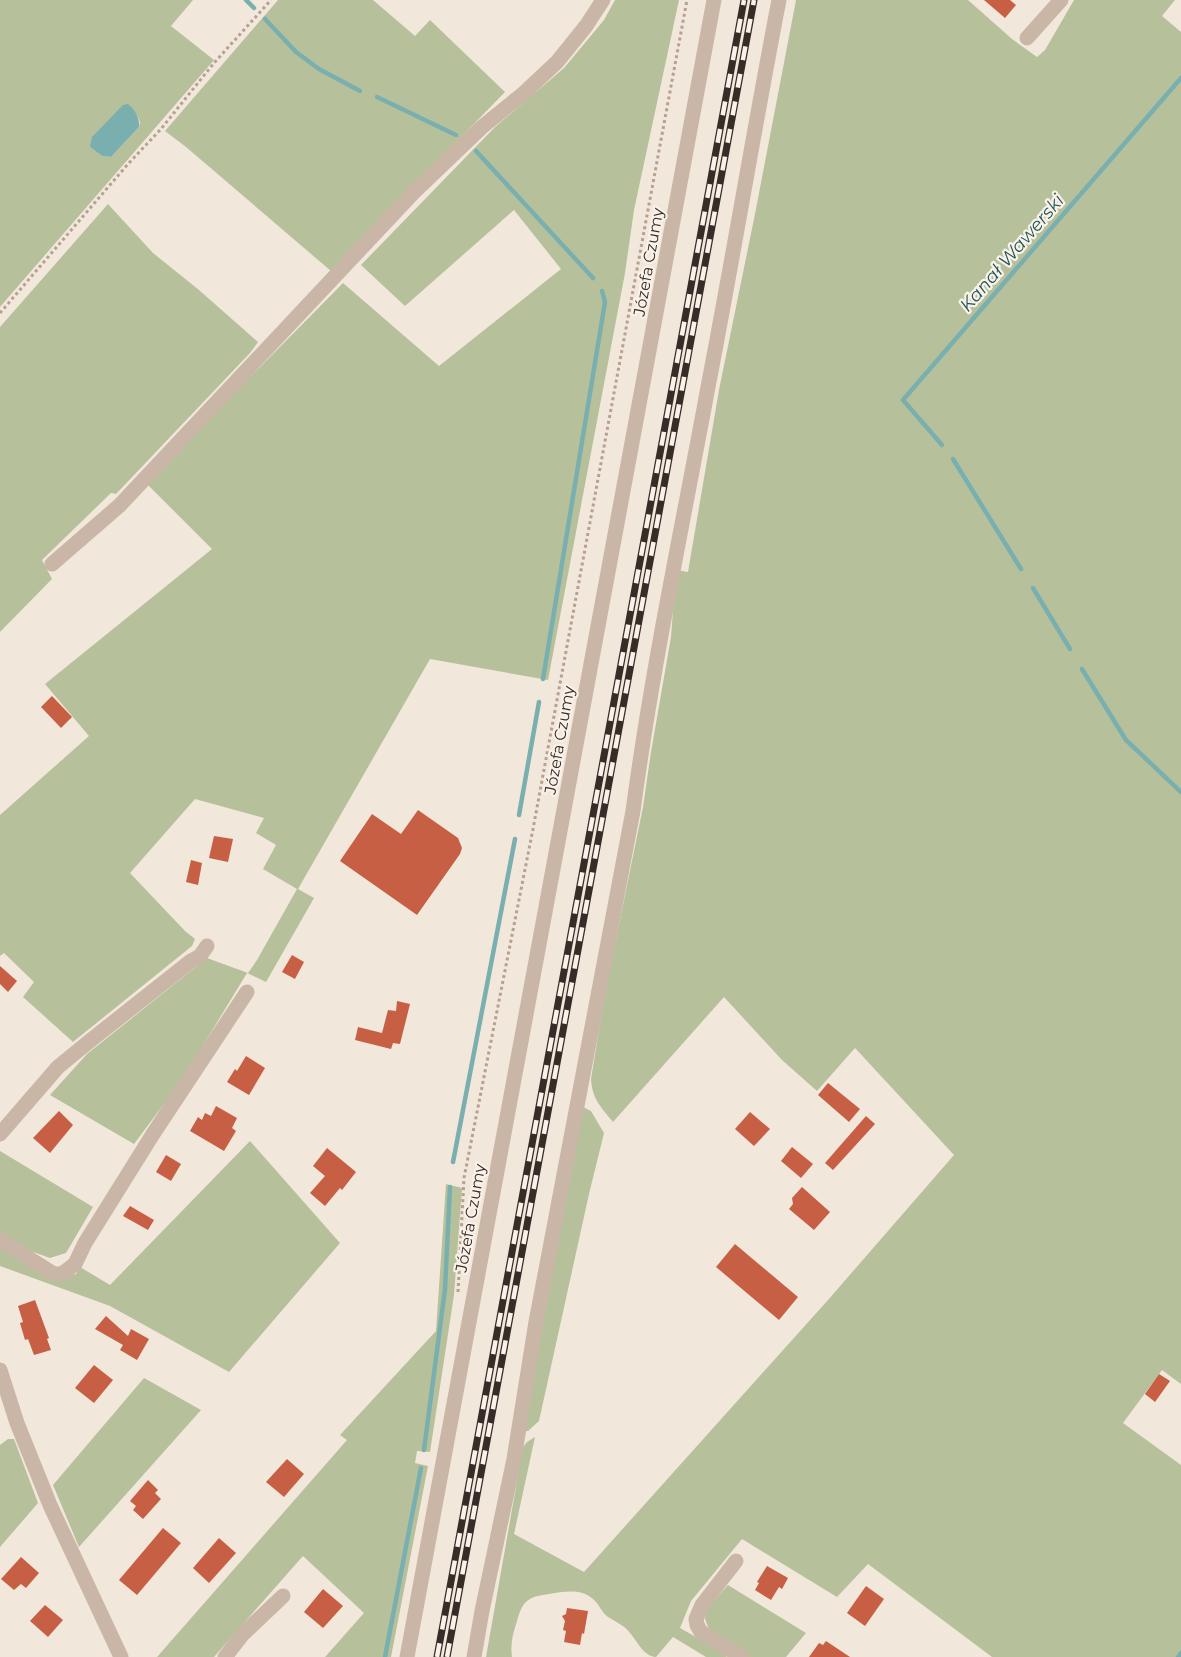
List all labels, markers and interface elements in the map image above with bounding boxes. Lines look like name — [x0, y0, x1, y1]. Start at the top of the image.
water label: Kanał Wawerski — [955, 190, 1069, 316]
street label: Józefa Czumy — [629, 206, 667, 319]
street label: Józefa Czumy — [540, 684, 578, 797]
street label: Józefa Czumy — [451, 1162, 489, 1275]

